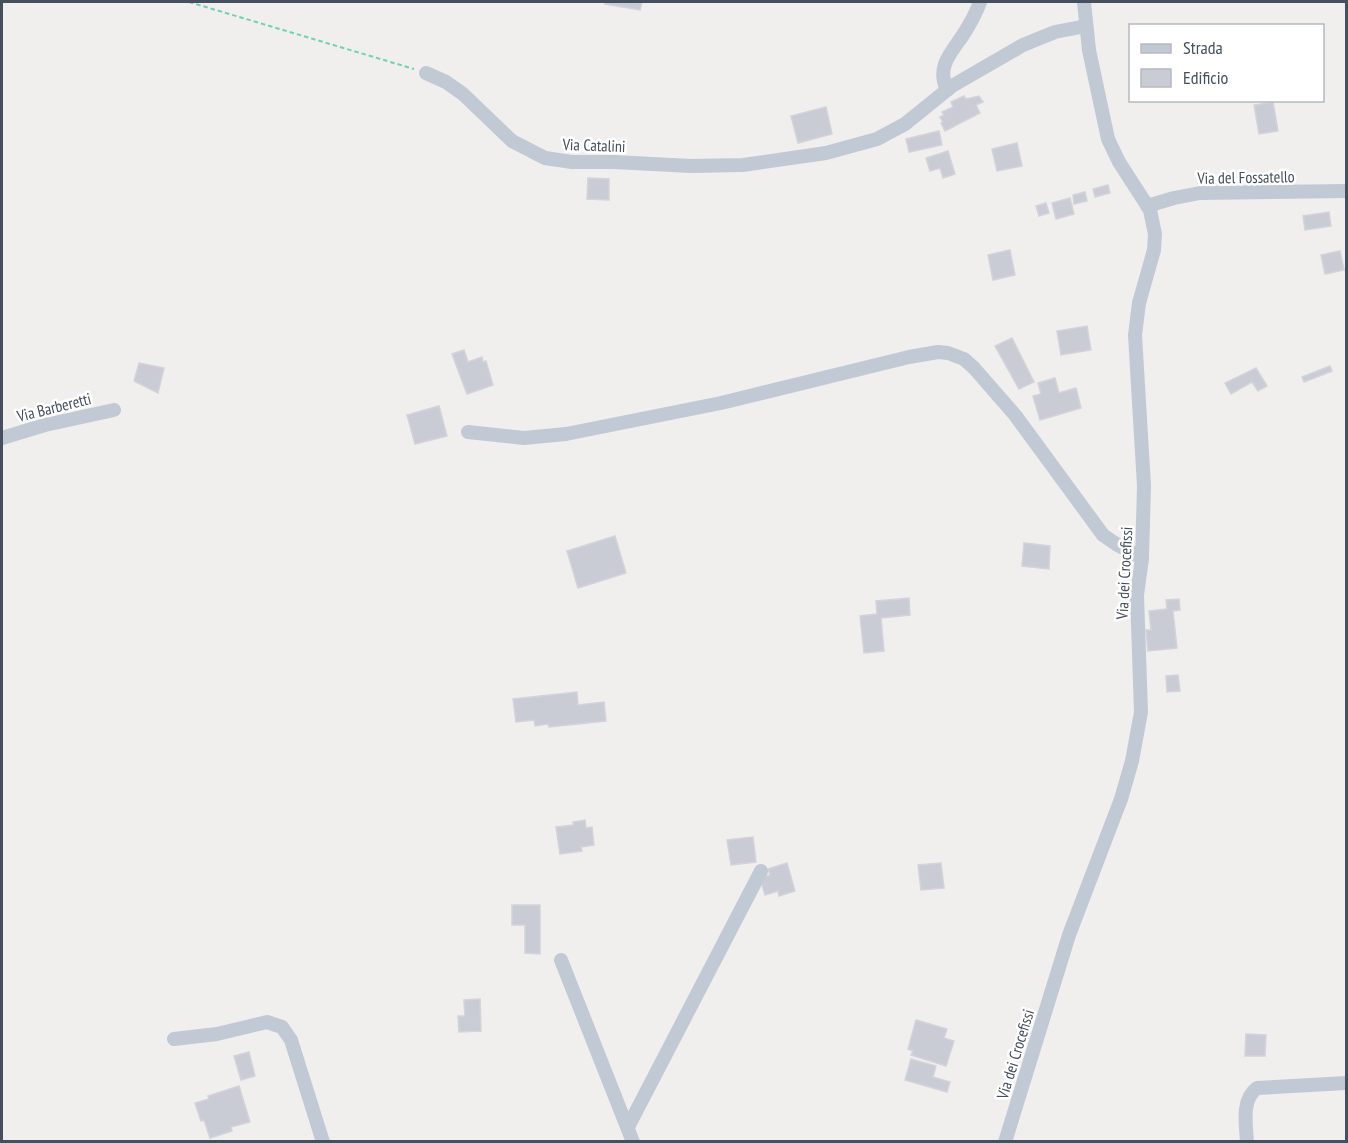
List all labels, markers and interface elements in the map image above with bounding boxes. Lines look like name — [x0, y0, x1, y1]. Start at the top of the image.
legend — [1129, 24, 1324, 102]
text: Strada — [1183, 36, 1223, 59]
text: Edificio — [1183, 66, 1229, 89]
street label: Via Catalini — [561, 134, 626, 156]
street label: Via del Fossatello — [1196, 166, 1295, 188]
street label: Via Barberetti — [14, 388, 93, 426]
street label: Via dei Crocefissi — [1112, 526, 1136, 621]
street label: Via dei Crocefissi — [992, 1007, 1038, 1102]

